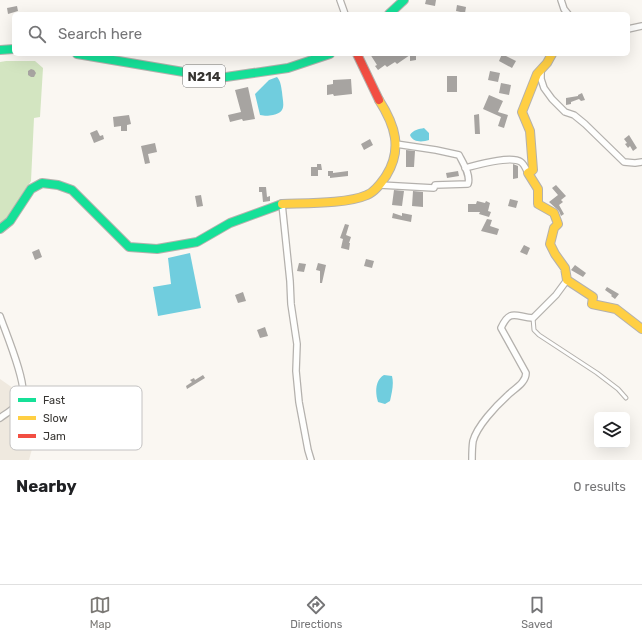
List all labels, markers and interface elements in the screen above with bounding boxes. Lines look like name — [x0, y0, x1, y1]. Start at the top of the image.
search box — [12, 12, 630, 56]
icon: search — [26, 23, 48, 45]
text: Search here — [58, 25, 142, 43]
road number: N214 — [183, 65, 225, 87]
legend — [10, 386, 142, 450]
text: Fast — [43, 394, 66, 407]
text: Slow — [43, 412, 68, 425]
map controls — [594, 412, 630, 448]
button: layers — [594, 412, 630, 448]
text: Jam — [43, 430, 66, 443]
text: Nearby — [16, 476, 77, 496]
text: 0 results — [573, 479, 626, 494]
tab: Map — [89, 594, 111, 631]
tab: Directions — [290, 594, 342, 631]
tab: Saved — [521, 594, 553, 631]

